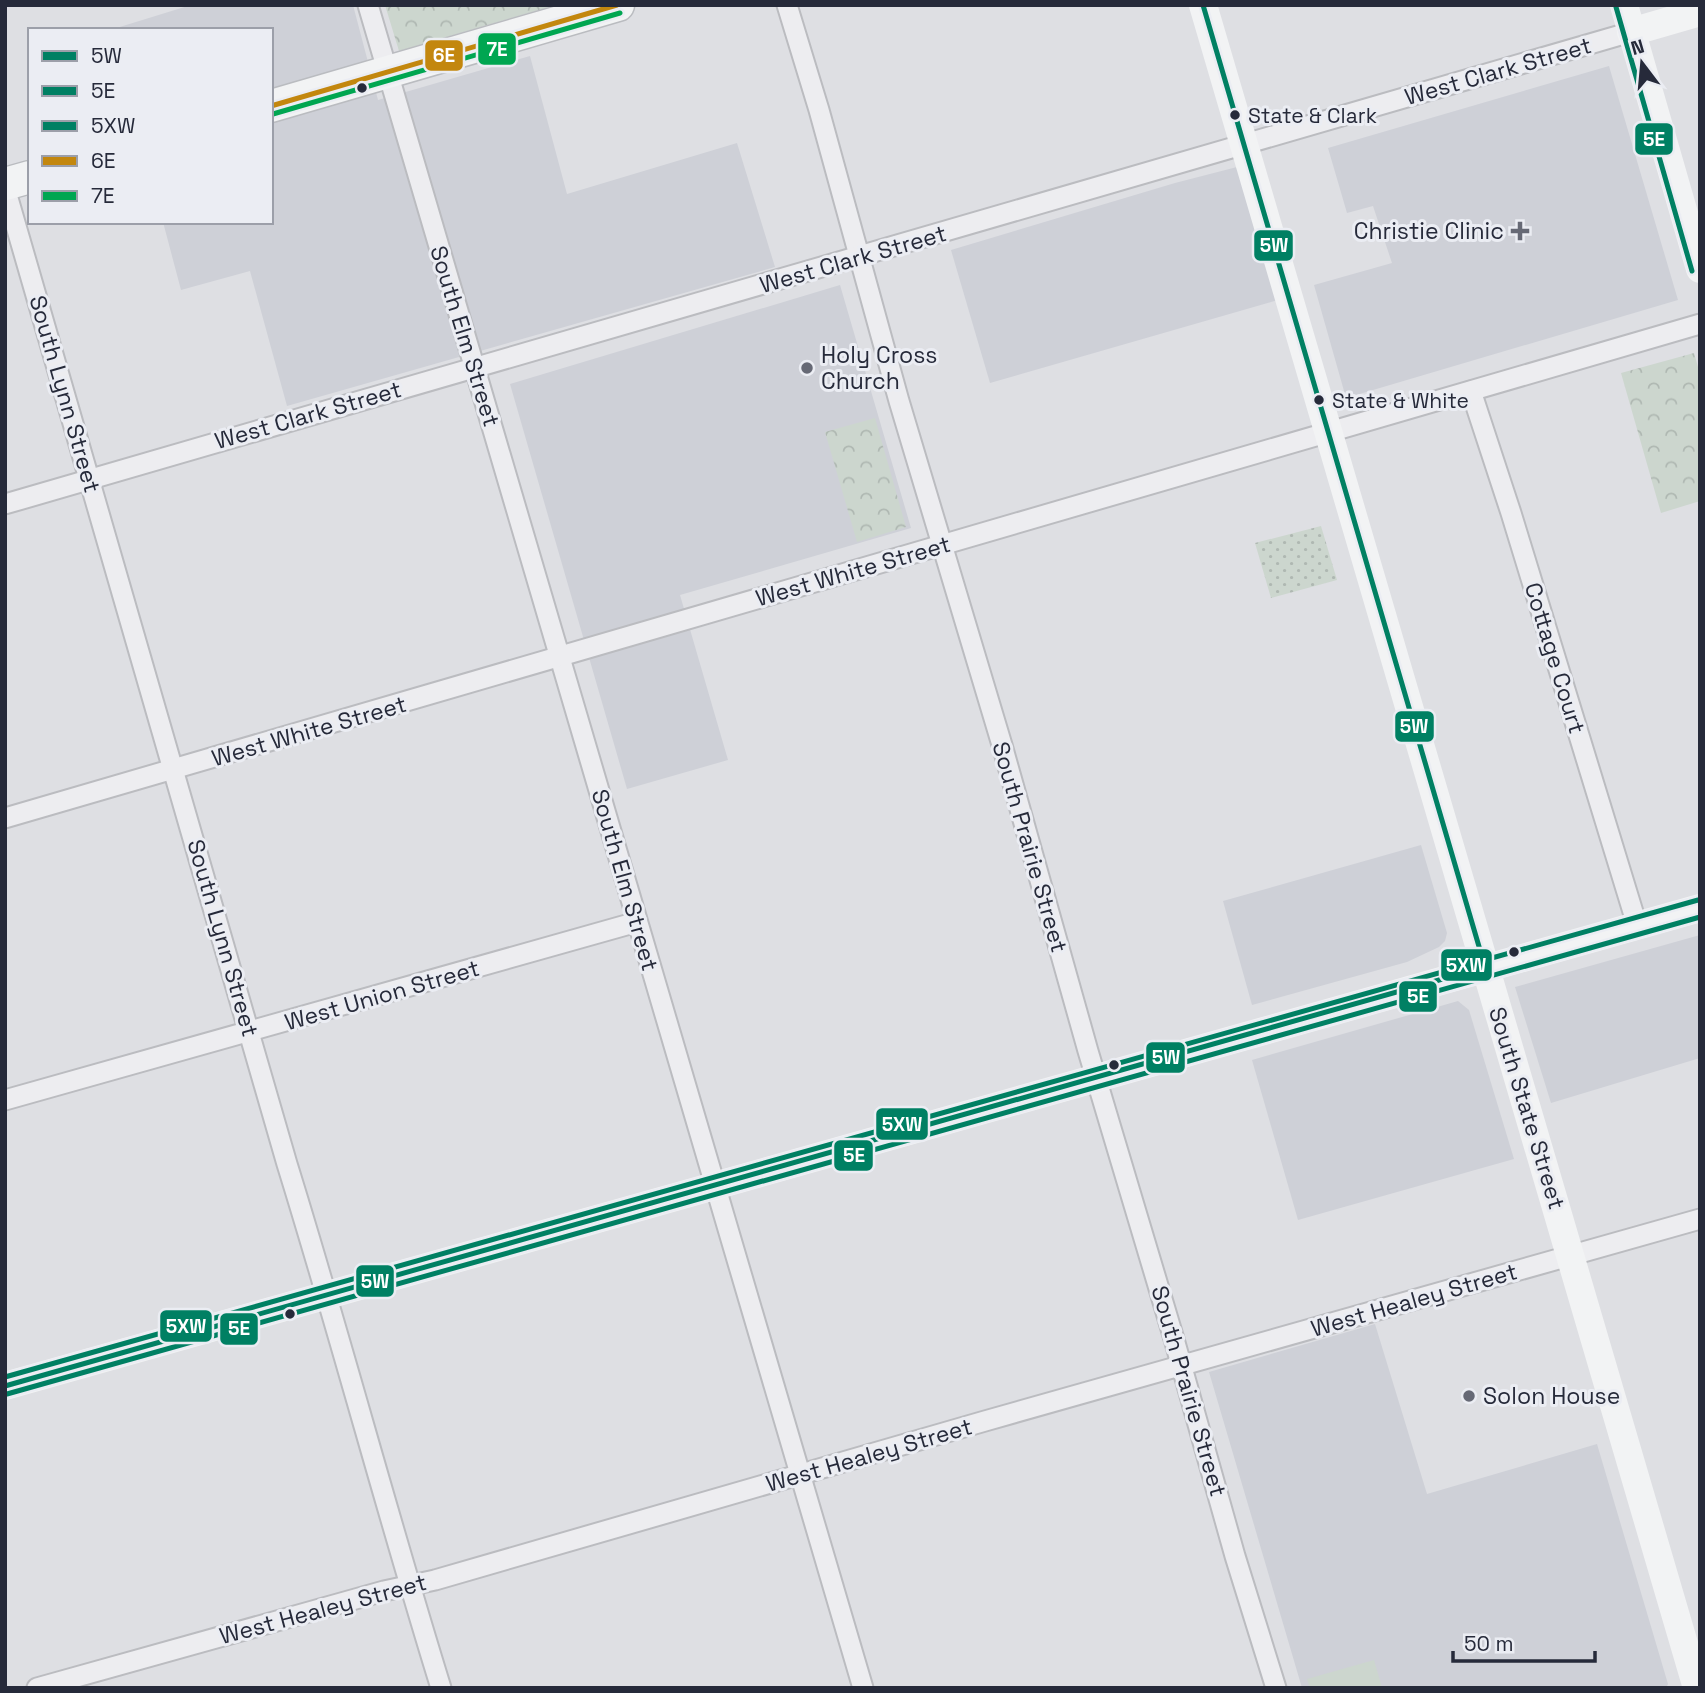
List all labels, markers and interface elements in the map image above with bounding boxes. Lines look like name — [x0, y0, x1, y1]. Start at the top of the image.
legend — [28, 28, 273, 224]
north arrow — [1607, 28, 1677, 98]
street label: West Clark Street — [1401, 30, 1595, 112]
line badge: 7E — [477, 32, 517, 66]
text: N — [1628, 33, 1647, 61]
text: 7E — [486, 37, 508, 62]
line badge: 6E — [424, 39, 464, 72]
text: 5W — [91, 42, 122, 69]
text: 6E — [433, 43, 455, 68]
text: 5E — [91, 77, 115, 104]
unlabelled marker — [355, 81, 369, 95]
place label: State & Clark — [1248, 102, 1377, 129]
marker: State & Clark — [1228, 108, 1242, 122]
text: 5XW — [91, 112, 135, 139]
line badge: 5E — [1634, 122, 1674, 156]
text: 5E — [1643, 127, 1665, 152]
text: 6E — [91, 147, 116, 174]
text: 7E — [91, 182, 115, 209]
place label: Christie Clinic — [1354, 216, 1504, 246]
street label: West Clark Street — [756, 218, 950, 300]
marker: Christie Clinic — [1510, 221, 1530, 241]
line badge: 5W — [1253, 229, 1294, 262]
text: 5W — [1260, 233, 1288, 258]
street label: South Elm Street — [423, 242, 507, 430]
street label: South Lynn Street — [22, 292, 108, 496]
place label: Holy Cross Church — [821, 340, 937, 396]
marker: Holy Cross Church — [799, 360, 815, 376]
street label: West Clark Street — [211, 374, 405, 456]
place label: State & White — [1332, 387, 1469, 414]
marker: State & White — [1312, 393, 1326, 407]
street label: West White Street — [752, 529, 954, 613]
street label: Cottage Court — [1518, 579, 1592, 737]
street label: West White Street — [208, 689, 410, 773]
line badge: 5W — [1394, 710, 1435, 743]
text: 5W — [1400, 714, 1428, 739]
street label: South Prairie Street — [986, 738, 1074, 956]
street label: South Elm Street — [585, 786, 665, 974]
street label: South Lynn Street — [180, 836, 266, 1040]
unlabelled marker — [1507, 945, 1521, 959]
line badge: 5XW — [1440, 948, 1493, 982]
street label: West Union Street — [281, 953, 483, 1037]
text: 5XW — [1446, 953, 1486, 978]
line badge: 5E — [1398, 980, 1438, 1013]
text: 5E — [1407, 984, 1429, 1009]
street label: South State Street — [1482, 1003, 1572, 1213]
line badge: 5W — [1145, 1041, 1186, 1074]
text: 5W — [1152, 1045, 1180, 1070]
unlabelled marker — [1107, 1058, 1121, 1072]
line badge: 5XW — [875, 1107, 929, 1141]
text: 5XW — [882, 1112, 922, 1137]
line badge: 5E — [833, 1139, 874, 1172]
text: 5E — [843, 1143, 865, 1168]
street label: West Healey Street — [1307, 1256, 1521, 1344]
line badge: 5W — [355, 1264, 395, 1298]
text: 5W — [361, 1269, 389, 1294]
street label: South Prairie Street — [1145, 1282, 1233, 1500]
unlabelled marker — [283, 1307, 297, 1321]
line badge: 5XW — [159, 1309, 213, 1343]
line badge: 5E — [219, 1312, 259, 1346]
text: 5XW — [166, 1314, 206, 1339]
text: 5E — [228, 1316, 250, 1341]
place label: Solon House — [1483, 1381, 1620, 1411]
marker: Solon House — [1461, 1388, 1477, 1404]
street label: West Healey Street — [762, 1411, 976, 1499]
street label: West Healey Street — [216, 1567, 430, 1651]
scale bar — [1453, 1620, 1595, 1664]
text: 50 m — [1464, 1630, 1514, 1657]

